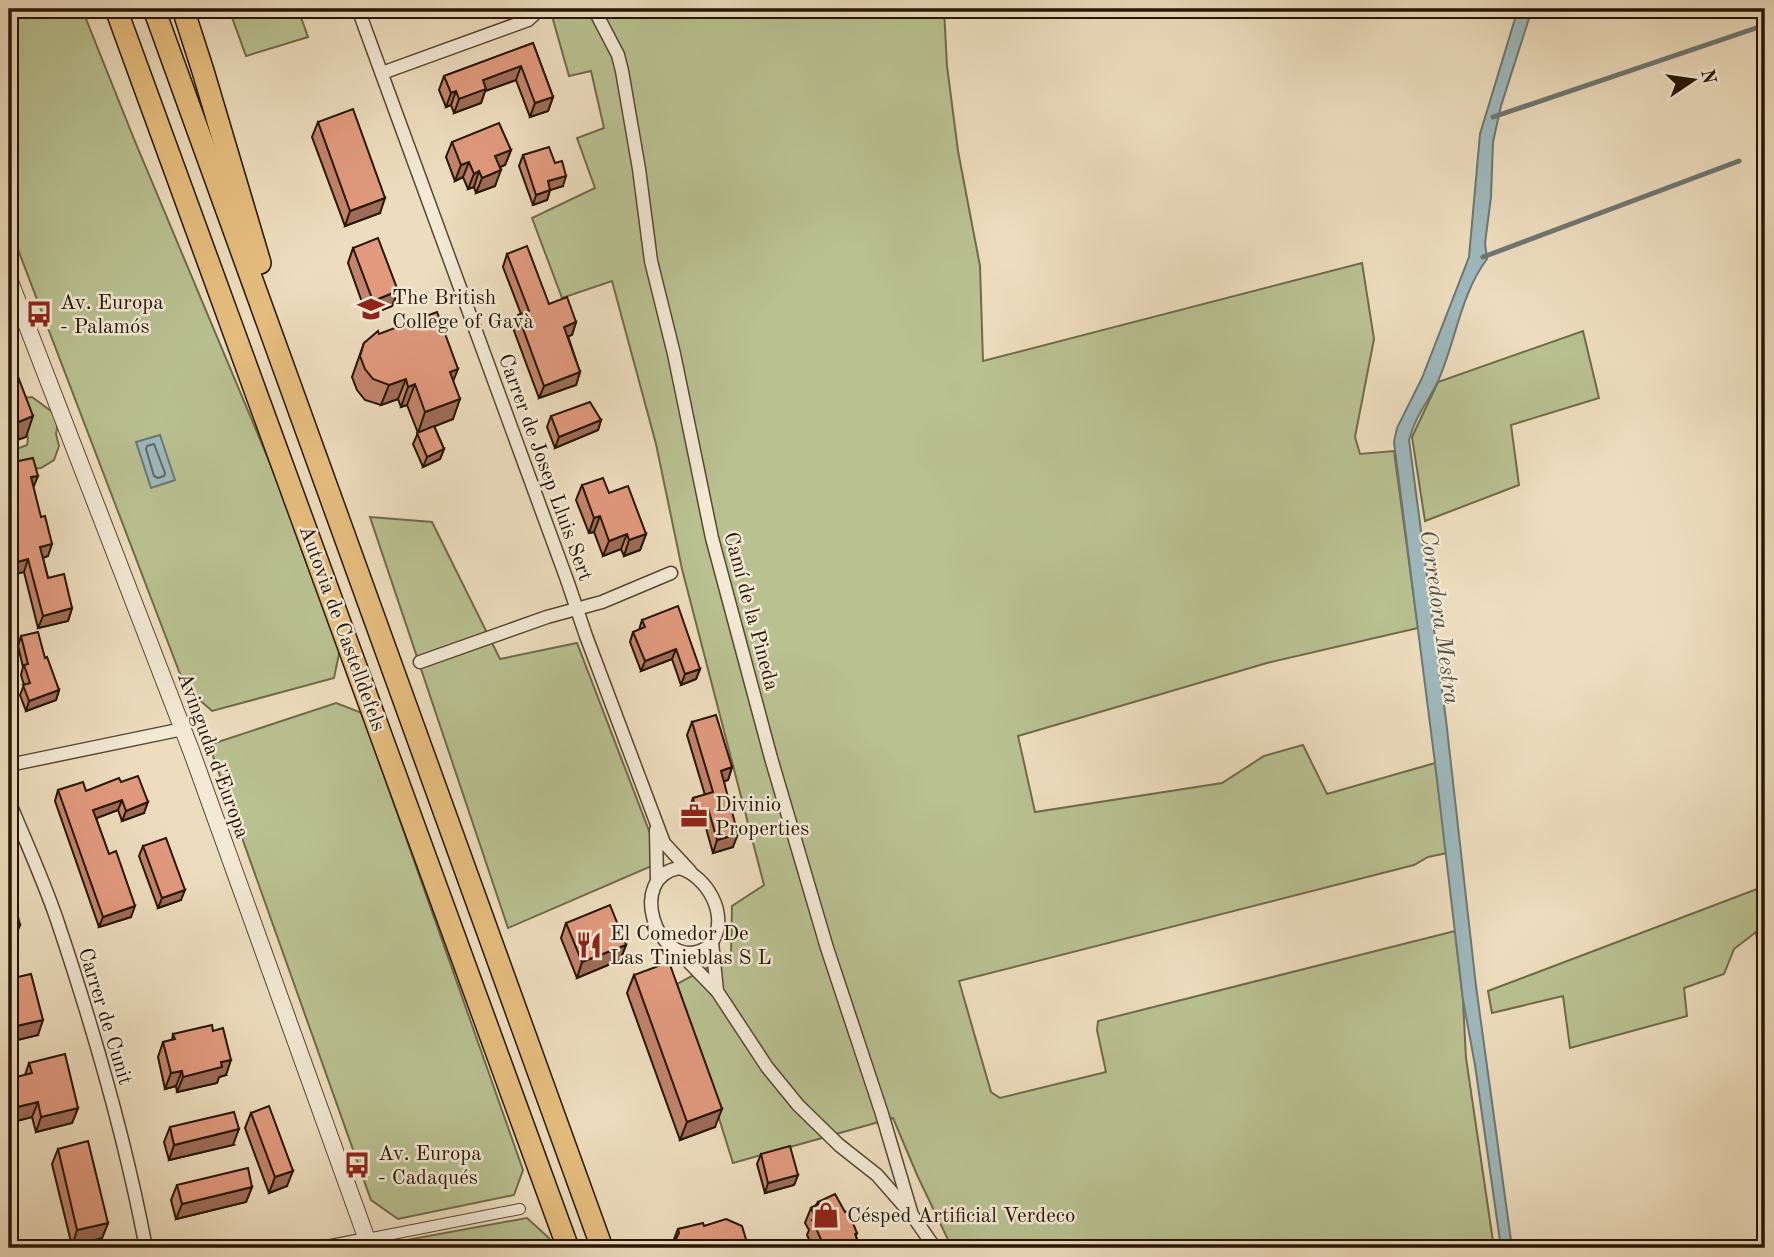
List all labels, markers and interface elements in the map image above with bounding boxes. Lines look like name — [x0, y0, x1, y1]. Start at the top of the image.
north arrow — [1658, 46, 1728, 116]
text: N — [1696, 68, 1718, 86]
place label: The British College of Gavà — [392, 288, 534, 333]
place label: Av. Europa - Palamós — [60, 293, 164, 338]
school or university icon: The British College of Gavà — [356, 294, 386, 324]
bus stop icon: Av. Europa - Palamós — [24, 299, 54, 329]
street label: Carrer de Josep Lluis Sert — [494, 351, 595, 584]
street label: Autovia de Castelldefels — [295, 523, 389, 734]
water label: Corredora Mestra — [1416, 528, 1463, 706]
street label: Camí de la Pineda — [719, 530, 782, 693]
street label: Avinguda d'Europa — [173, 670, 252, 841]
place label: Divinio Properties — [715, 795, 809, 840]
office icon: Divinio Properties — [679, 801, 709, 831]
place label: El Comedor De Las Tinieblas S L — [610, 924, 772, 969]
restaurant icon: El Comedor De Las Tinieblas S L — [574, 930, 604, 960]
street label: Carrer de Cunit — [74, 945, 135, 1087]
place label: Av. Europa - Cadaqués — [378, 1144, 482, 1189]
bus stop icon: Av. Europa - Cadaqués — [342, 1150, 372, 1180]
shop icon: Césped Artificial Verdeco — [811, 1200, 841, 1230]
place label: Césped Artificial Verdeco — [847, 1206, 1075, 1227]

